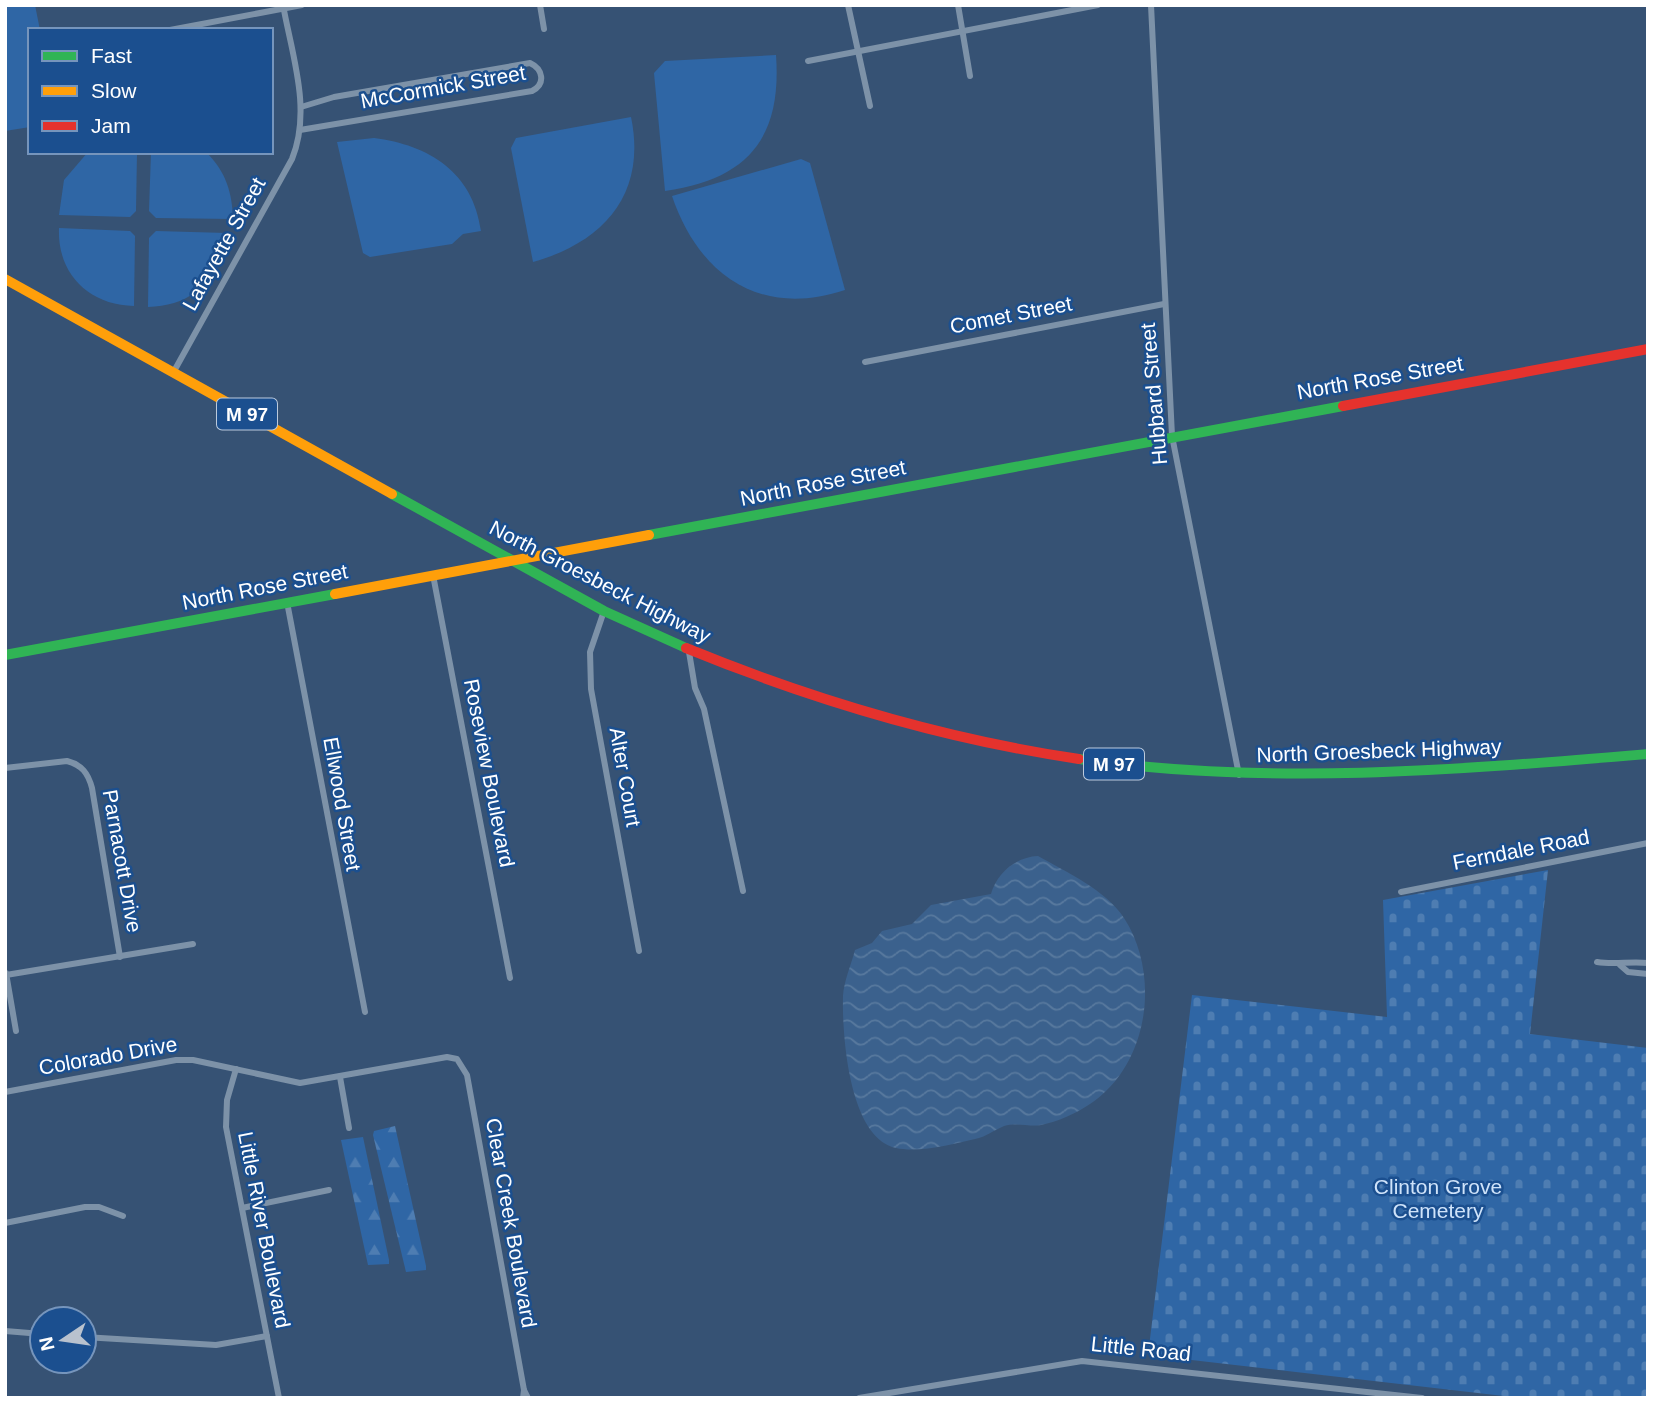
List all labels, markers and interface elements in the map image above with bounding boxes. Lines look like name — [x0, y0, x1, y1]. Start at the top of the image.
legend — [28, 28, 273, 154]
text: Fast — [91, 44, 132, 67]
street label: McCormick Street — [359, 61, 527, 112]
text: Slow — [91, 79, 137, 102]
text: Jam — [91, 114, 131, 137]
street label: Lafayette Street — [178, 173, 270, 314]
street label: Comet Street — [948, 291, 1074, 338]
street label: Hubbard Street — [1136, 322, 1171, 466]
street label: North Rose Street — [1295, 352, 1465, 403]
road number: M 97 — [217, 398, 277, 430]
street label: North Rose Street — [738, 455, 908, 510]
street label: North Groesbeck Highway — [486, 516, 715, 648]
street label: North Rose Street — [180, 559, 350, 614]
street label: Roseview Boulevard — [460, 677, 519, 869]
street label: Alter Court — [605, 725, 646, 828]
street label: Ellwood Street — [319, 735, 366, 873]
street label: North Groesbeck Highway — [1256, 735, 1502, 766]
road number: M 97 — [1084, 748, 1144, 779]
street label: Parnacott Drive — [99, 788, 146, 934]
street label: Ferndale Road — [1451, 825, 1591, 874]
street label: Colorado Drive — [37, 1032, 179, 1079]
street label: Clear Creek Boulevard — [482, 1116, 541, 1330]
street label: Little River Boulevard — [234, 1130, 295, 1330]
park label: Clinton Grove Cemetery — [1374, 1175, 1502, 1222]
north arrow — [28, 1305, 98, 1375]
street label: Little Road — [1090, 1332, 1192, 1365]
text: N — [35, 1335, 59, 1353]

